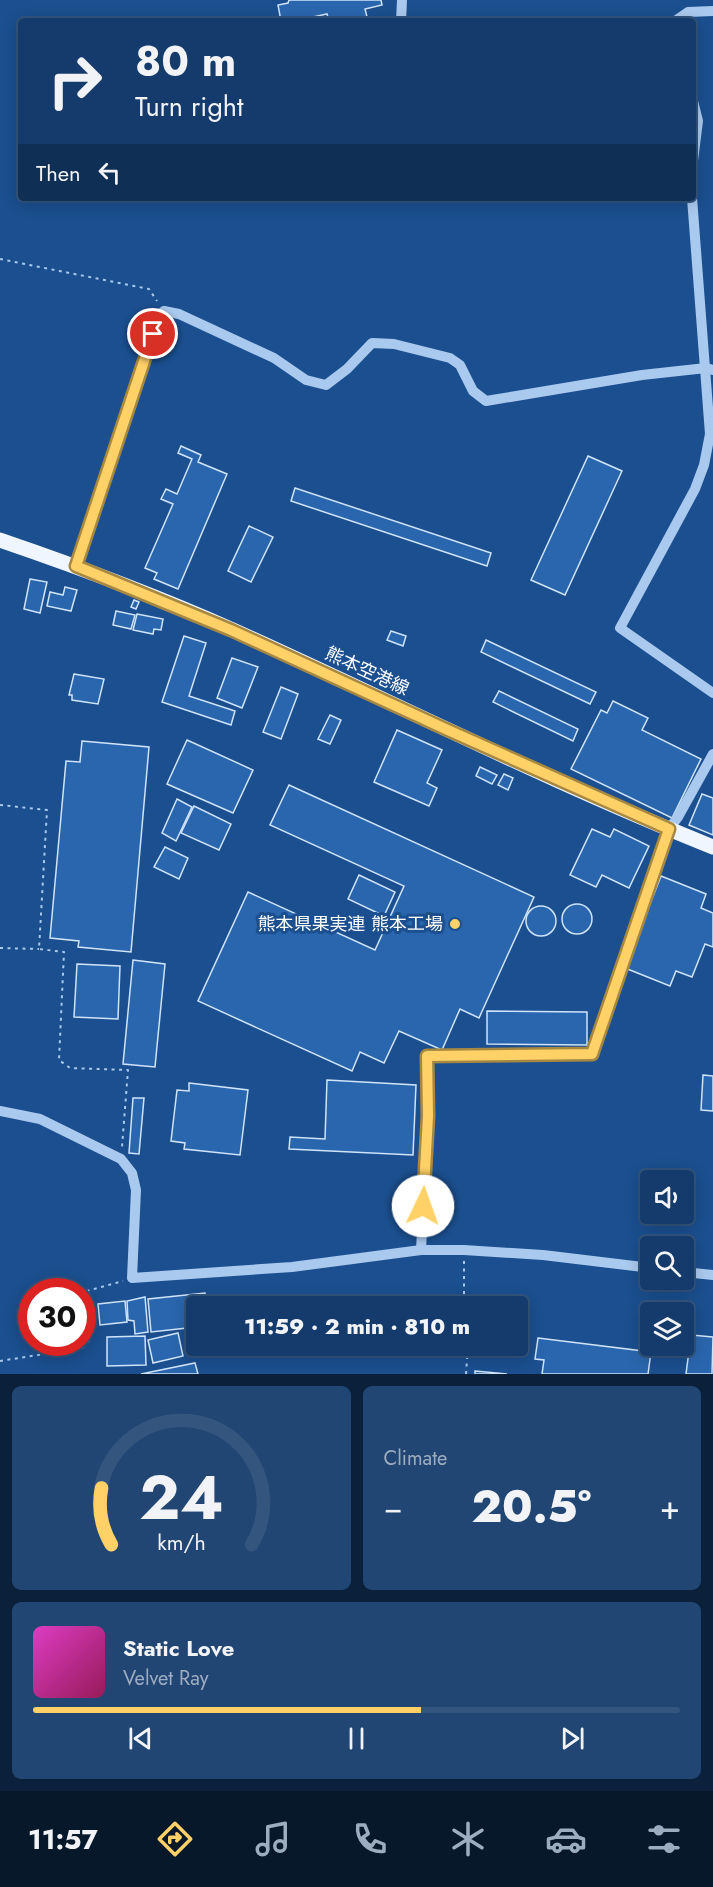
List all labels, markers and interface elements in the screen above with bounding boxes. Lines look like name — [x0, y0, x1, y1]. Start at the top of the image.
text: 80 m — [135, 31, 236, 92]
icon: right — [36, 42, 114, 120]
text: Turn right — [135, 87, 243, 126]
icon: left — [93, 156, 126, 189]
text: Then — [36, 157, 81, 189]
pin — [127, 308, 178, 359]
icon: arrive — [136, 317, 169, 350]
street label: 熊本空港線 — [321, 640, 413, 702]
place label: 熊本県果実連 熊本工場 — [258, 911, 443, 937]
marker: 熊本県果実連 熊本工場 — [448, 917, 462, 931]
map controls — [640, 1170, 694, 1356]
button: sound — [640, 1170, 694, 1224]
position arrow — [391, 1174, 455, 1238]
button: search — [640, 1236, 694, 1290]
speed limit sign: 30 — [18, 1278, 96, 1356]
button: layers — [640, 1302, 694, 1356]
text: 11:59 · 2 min · 810 m — [244, 1310, 470, 1342]
text: Climate — [384, 1444, 447, 1473]
text: 24 — [139, 1452, 223, 1542]
text: 20.5° — [471, 1474, 591, 1539]
text: − — [384, 1484, 403, 1531]
text: + — [660, 1484, 680, 1531]
text: km/h — [157, 1527, 205, 1558]
text: Static Love — [123, 1632, 234, 1664]
text: Velvet Ray — [123, 1664, 209, 1693]
icon: previous — [124, 1722, 157, 1755]
icon: pause — [340, 1722, 373, 1755]
icon: next — [556, 1722, 589, 1755]
icon: directions — [154, 1818, 196, 1860]
icon: music — [252, 1818, 294, 1860]
icon: phone — [349, 1818, 391, 1860]
icon: climate — [447, 1818, 489, 1860]
icon: car — [545, 1818, 587, 1860]
icon: filters — [643, 1818, 685, 1860]
text: 11:57 — [28, 1820, 98, 1859]

